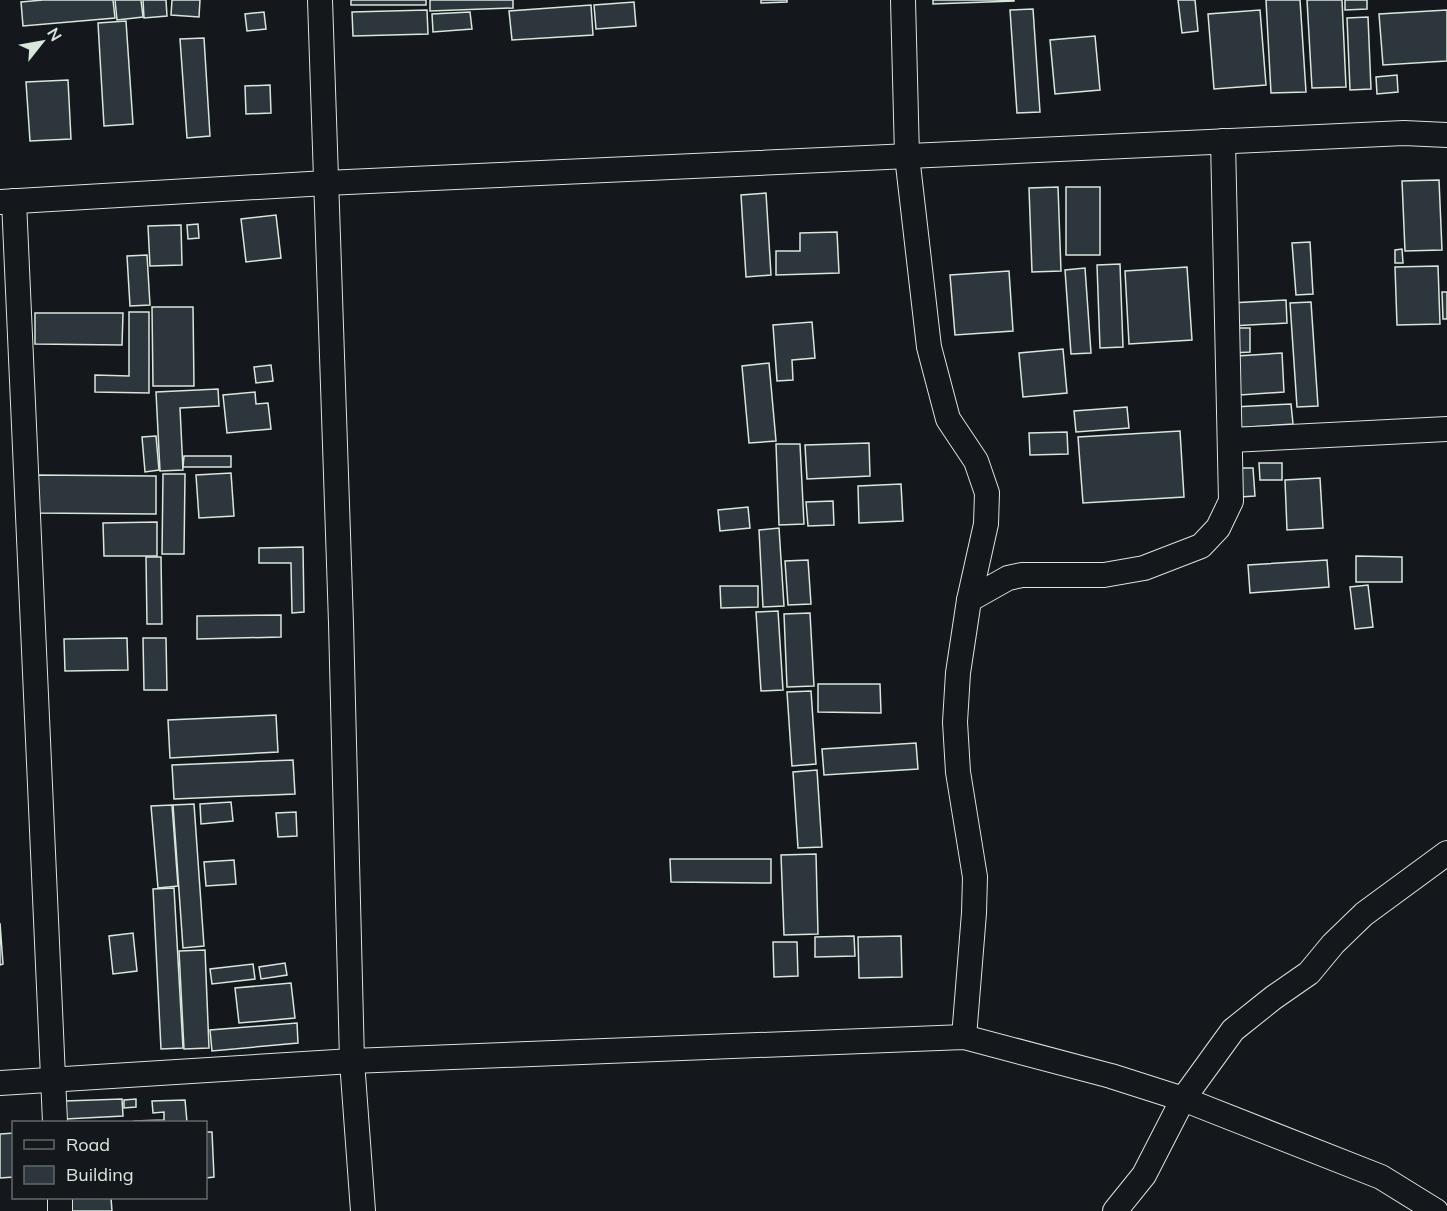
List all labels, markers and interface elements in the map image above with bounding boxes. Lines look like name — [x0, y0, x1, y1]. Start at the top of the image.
north arrow — [12, 12, 72, 72]
text: N — [43, 24, 67, 45]
legend — [12, 1121, 207, 1199]
text: Road — [66, 1133, 110, 1156]
text: Building — [66, 1163, 134, 1186]

